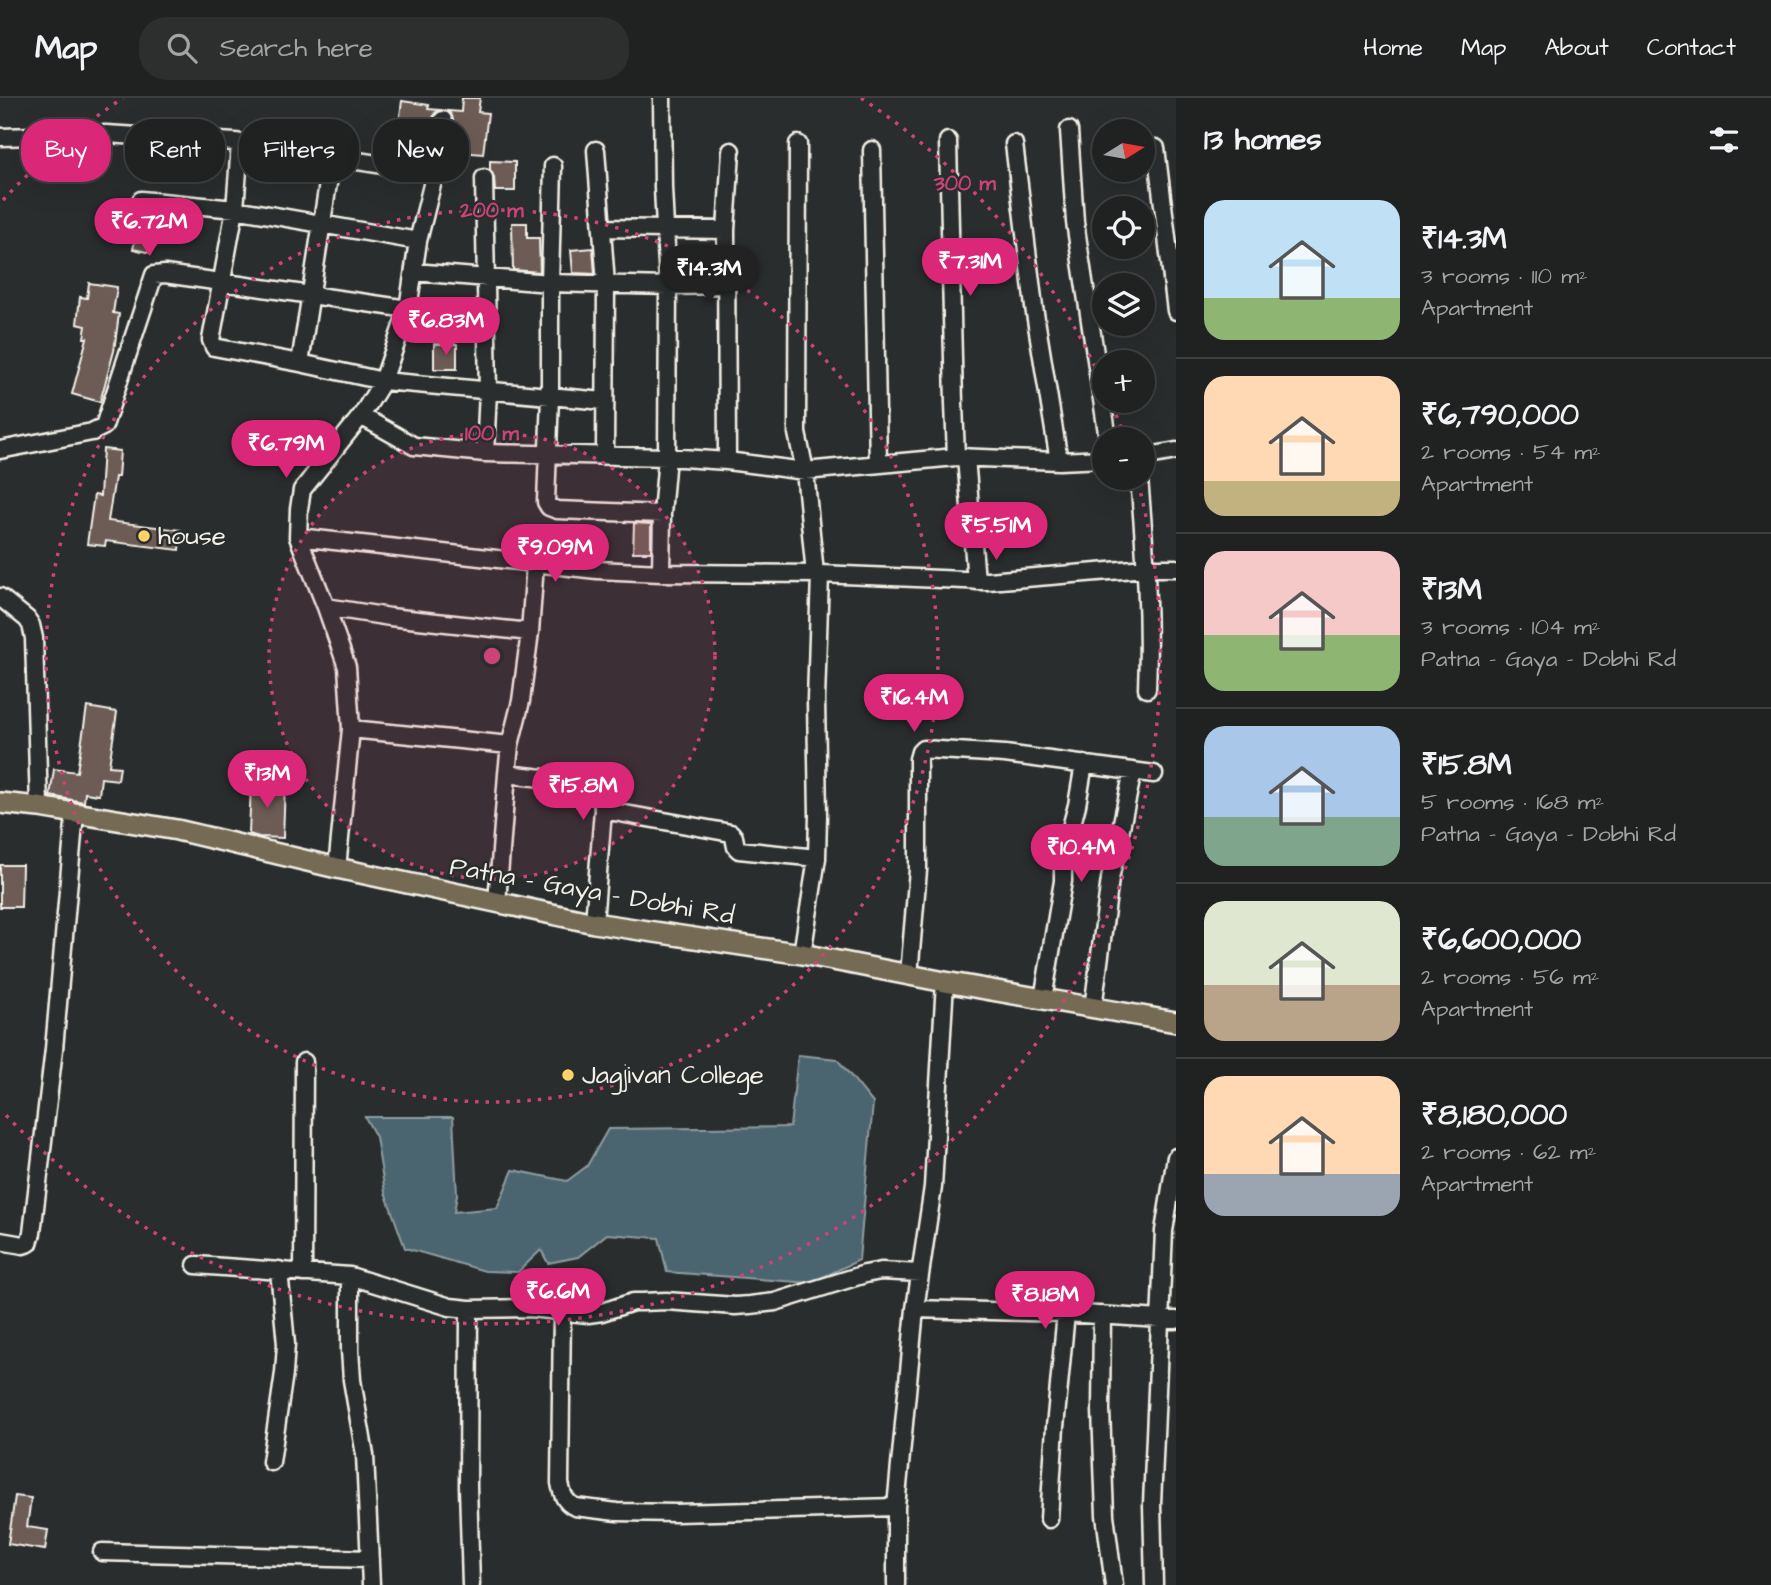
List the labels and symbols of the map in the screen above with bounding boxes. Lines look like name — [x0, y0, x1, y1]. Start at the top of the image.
north arrow — [1092, 119, 1155, 182]
text: 300 m — [933, 169, 997, 198]
text: 200 m — [459, 196, 524, 225]
pin: ₹6.72M — [92, 198, 206, 258]
pin: ₹7.31M — [913, 238, 1027, 298]
pin: ₹14.3M — [652, 246, 766, 305]
pin: ₹6.83M — [389, 298, 503, 357]
text: 100 m — [465, 419, 520, 448]
pin: ₹6.79M — [229, 420, 343, 480]
pin: ₹5.51M — [939, 503, 1053, 562]
place label: house — [158, 518, 226, 554]
pin: ₹9.09M — [498, 524, 612, 584]
marker: house — [136, 528, 152, 544]
centre of rings — [480, 644, 504, 668]
pin: ₹16.4M — [857, 674, 971, 734]
pin: ₹13M — [226, 750, 308, 810]
pin: ₹15.8M — [526, 762, 640, 822]
pin: ₹10.4M — [1024, 824, 1138, 884]
street label: Patna - Gaya - Dobhi Rd — [447, 848, 737, 936]
place label: Jagjivan College — [582, 1057, 764, 1095]
marker: Jagjivan College — [560, 1067, 576, 1083]
pin: ₹6.6M — [509, 1268, 607, 1328]
pin: ₹8.18M — [988, 1272, 1102, 1331]

